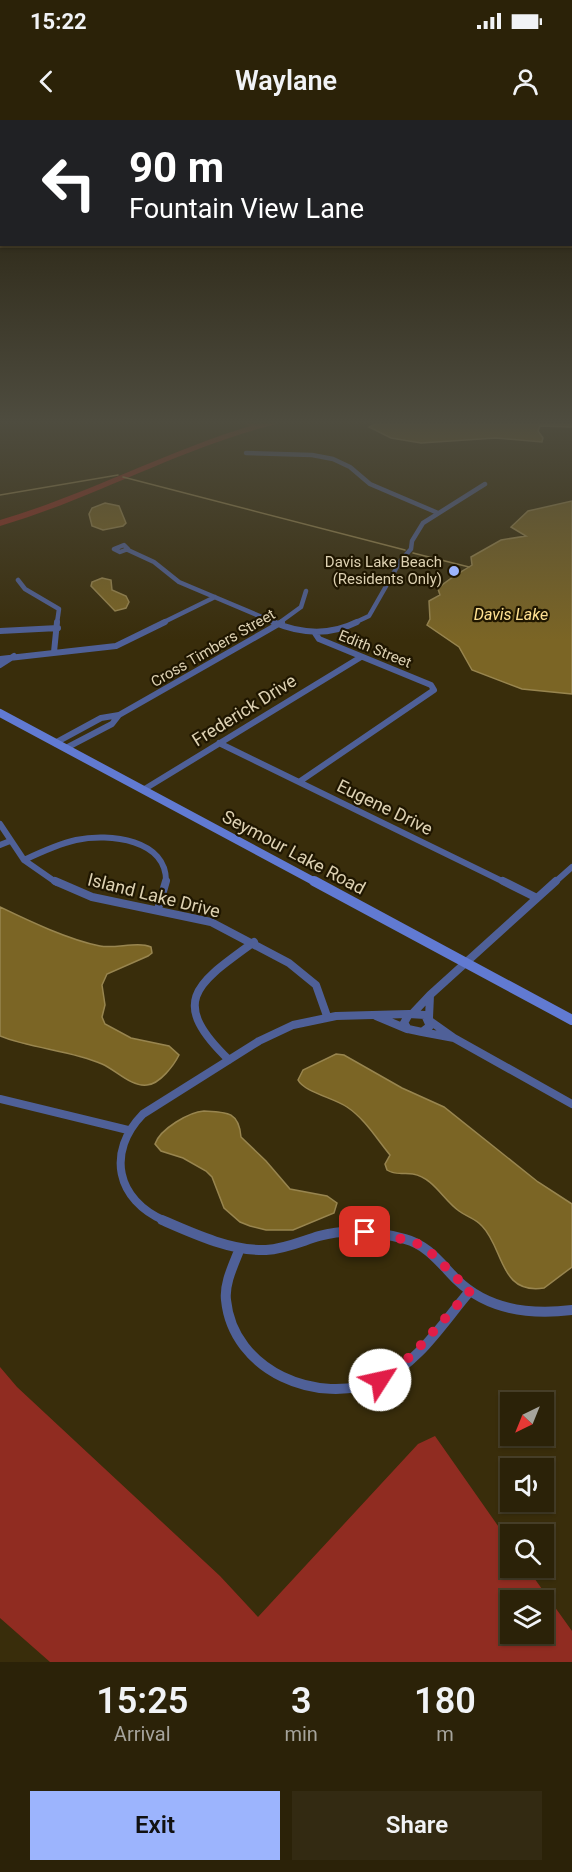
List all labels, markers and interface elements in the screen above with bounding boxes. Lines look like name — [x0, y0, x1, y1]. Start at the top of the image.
text: 15:22 — [30, 9, 87, 34]
icon: back — [30, 65, 63, 98]
text: Waylane — [235, 65, 337, 97]
icon: person — [509, 65, 542, 98]
text: 90 m — [129, 143, 224, 192]
icon: left — [30, 144, 108, 222]
text: Fountain View Lane — [129, 193, 364, 225]
place label: Davis Lake Beach (Residents Only) — [325, 553, 442, 588]
marker: Davis Lake Beach (Residents Only) — [447, 564, 461, 578]
street label: Cross Timbers Street — [148, 605, 278, 691]
water label: Davis Lake — [474, 605, 548, 624]
street label: Edith Street — [336, 626, 414, 672]
street label: Frederick Drive — [188, 670, 300, 750]
street label: Eugene Drive — [334, 775, 436, 839]
street label: Seymour Lake Road — [219, 805, 369, 899]
street label: Island Lake Drive — [86, 868, 222, 922]
pin — [339, 1206, 390, 1257]
icon: arrive — [348, 1215, 381, 1248]
position arrow — [348, 1348, 412, 1412]
north arrow — [500, 1392, 554, 1446]
map controls — [500, 1392, 554, 1644]
button: sound — [500, 1458, 554, 1512]
button: search — [500, 1524, 554, 1578]
button: layers — [500, 1590, 554, 1644]
text: 15:25 — [96, 1680, 188, 1722]
text: 3 — [291, 1680, 311, 1722]
text: 180 — [414, 1680, 476, 1722]
text: Arrival — [114, 1722, 171, 1746]
text: min — [284, 1722, 318, 1746]
text: m — [436, 1722, 454, 1746]
button: Exit — [30, 1791, 280, 1860]
button: Share — [292, 1791, 542, 1860]

